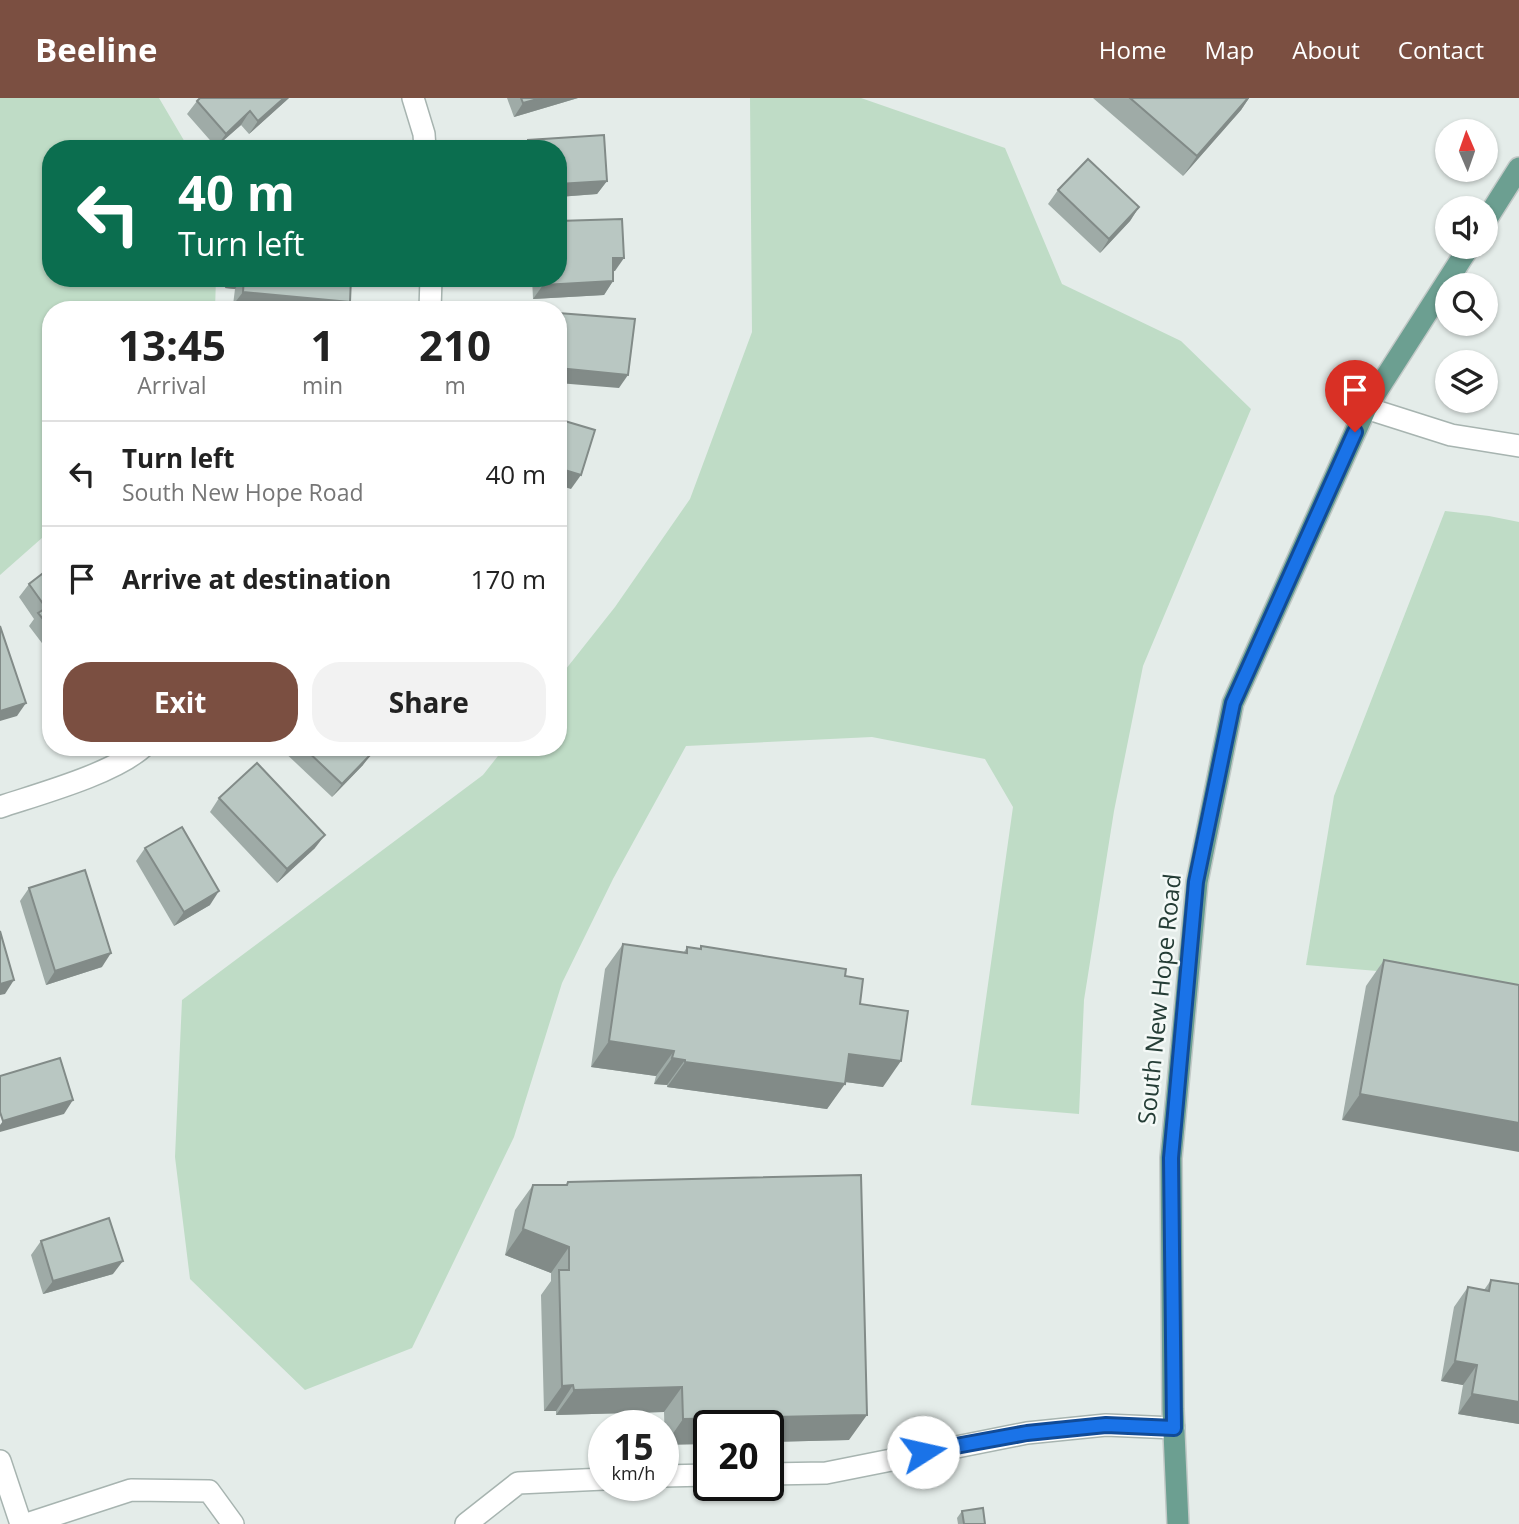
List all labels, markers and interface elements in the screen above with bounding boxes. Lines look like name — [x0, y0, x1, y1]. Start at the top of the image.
text: Beeline — [35, 27, 158, 72]
text: Home — [1099, 33, 1167, 66]
text: Map — [1205, 33, 1254, 66]
text: About — [1292, 33, 1360, 66]
text: Contact — [1398, 33, 1484, 66]
north arrow — [1435, 119, 1498, 182]
map controls — [1435, 119, 1498, 413]
text: 40 m — [178, 159, 295, 225]
icon: left — [63, 168, 154, 259]
button: sound — [1435, 196, 1498, 259]
text: Turn left — [178, 222, 304, 265]
button: search — [1435, 273, 1498, 336]
text: 13:45 — [118, 316, 226, 373]
text: 1 — [310, 316, 335, 373]
text: 210 — [419, 316, 491, 373]
button: layers — [1435, 350, 1498, 413]
pin — [1325, 360, 1385, 432]
text: Arrival — [137, 369, 207, 401]
text: min — [302, 369, 343, 401]
text: m — [444, 369, 466, 401]
icon: arrive — [1336, 371, 1374, 409]
text: Turn left — [122, 440, 234, 476]
icon: left — [63, 455, 101, 493]
text: 40 m — [485, 456, 546, 492]
text: South New Hope Road — [122, 476, 364, 508]
icon: arrive — [63, 560, 101, 598]
text: Arrive at destination — [122, 561, 391, 597]
text: 170 m — [471, 561, 546, 597]
button: Exit — [63, 662, 298, 742]
button: Share — [312, 662, 546, 742]
street label: South New Hope Road — [1129, 872, 1188, 1126]
speed limit sign: 20 — [693, 1410, 784, 1501]
position arrow — [886, 1415, 960, 1489]
text: 15 — [613, 1423, 654, 1470]
text: km/h — [612, 1461, 655, 1485]

